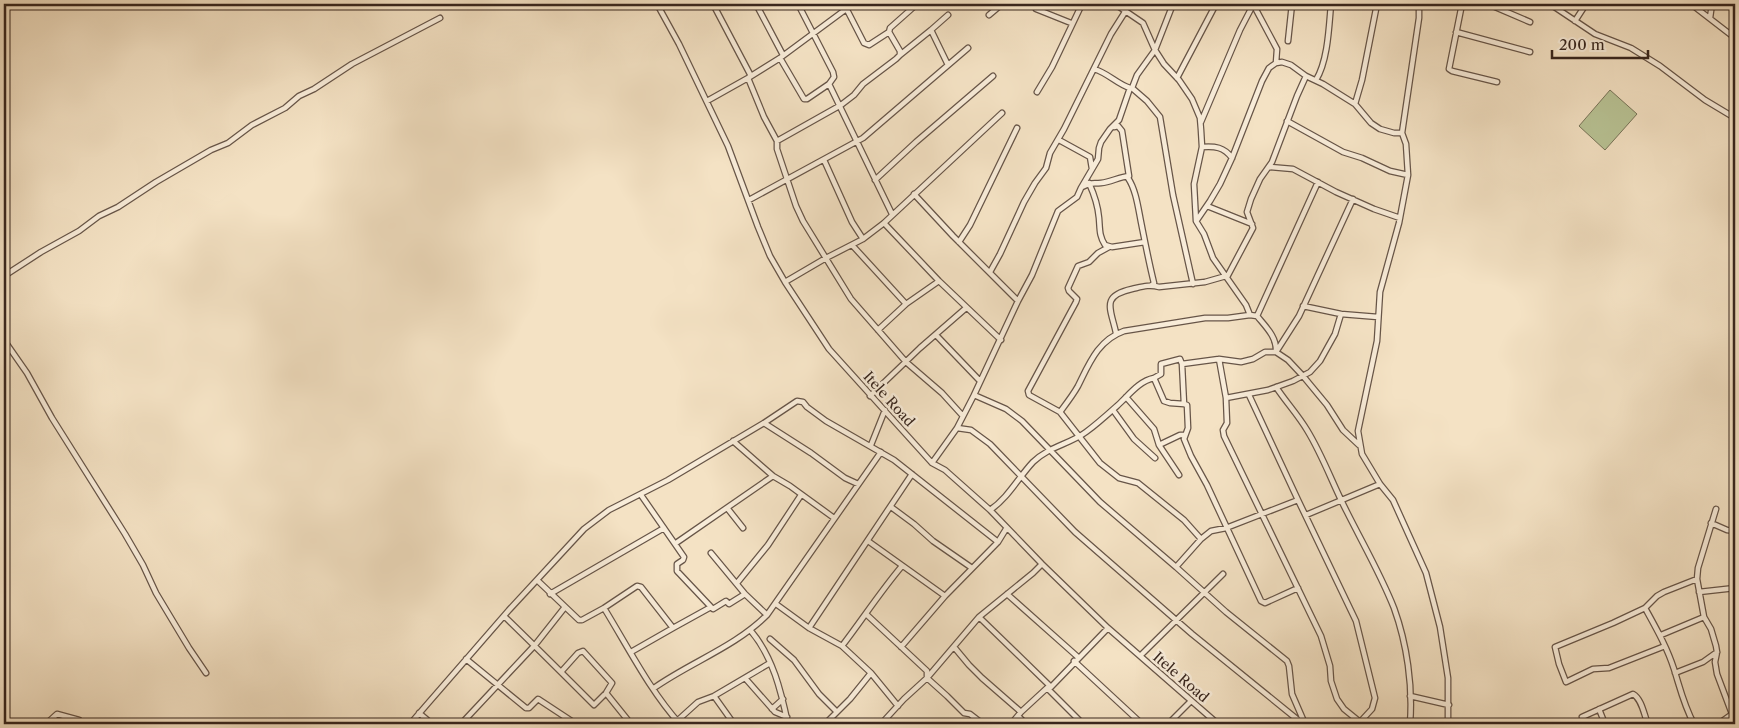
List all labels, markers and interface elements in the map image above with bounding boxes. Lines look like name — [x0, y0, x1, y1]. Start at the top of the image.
scale bar — [1552, 28, 1648, 60]
text: 200 m — [1559, 35, 1605, 54]
street label: Itele Road — [860, 368, 919, 431]
street label: Itele Road — [1149, 648, 1213, 706]

